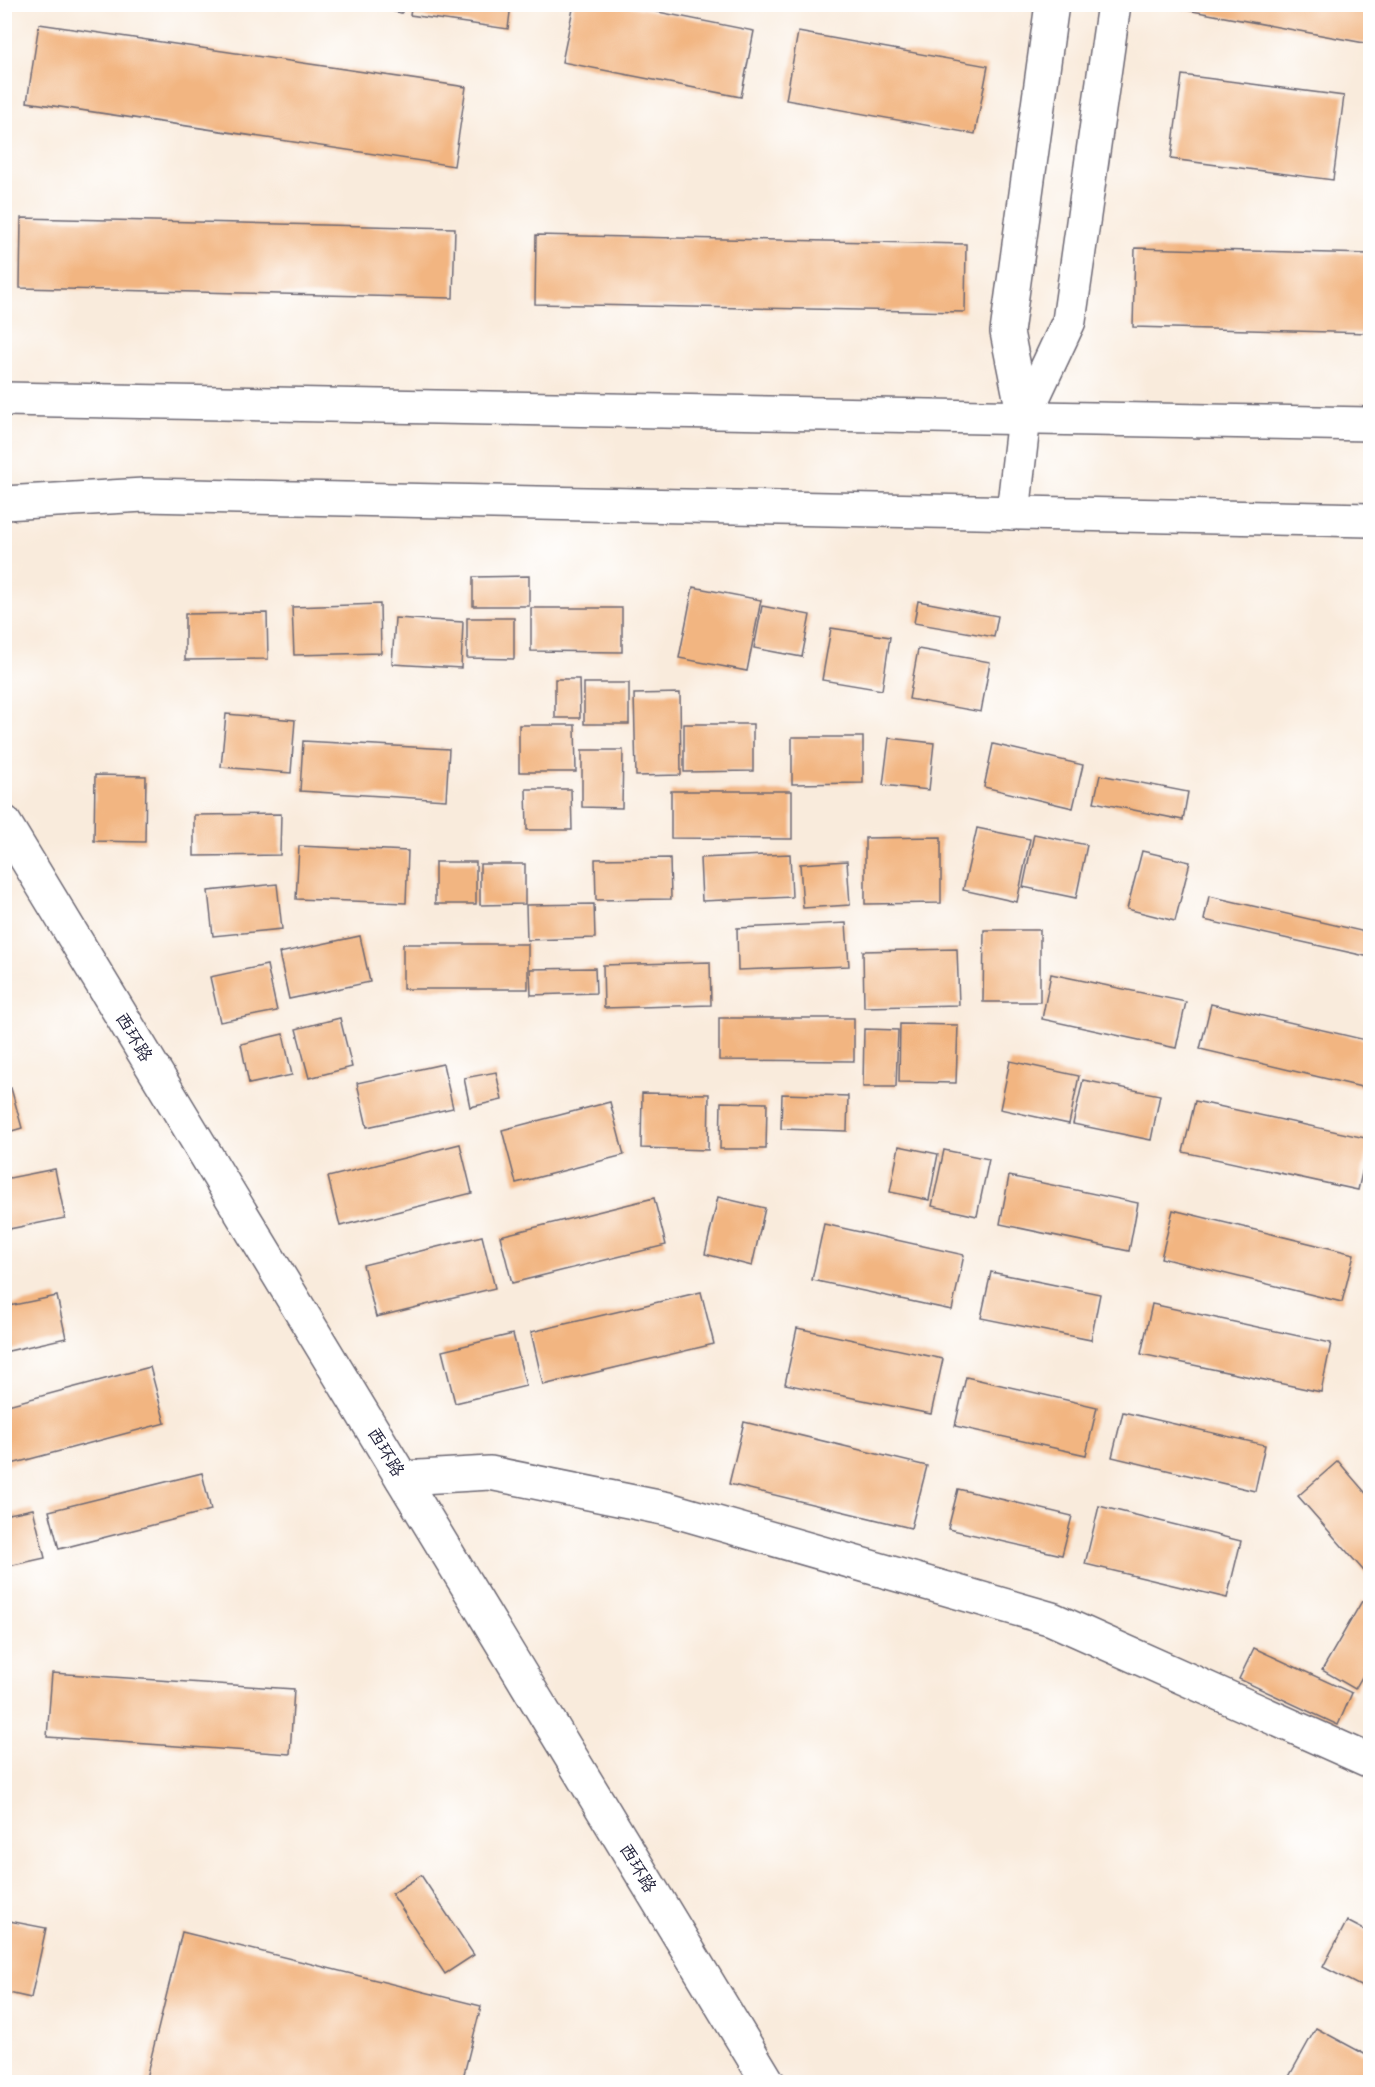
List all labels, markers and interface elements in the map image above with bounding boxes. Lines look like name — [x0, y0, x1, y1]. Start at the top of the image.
street label: 西环路 — [111, 1009, 156, 1066]
street label: 西环路 — [363, 1424, 408, 1481]
street label: 西环路 — [615, 1840, 660, 1897]

